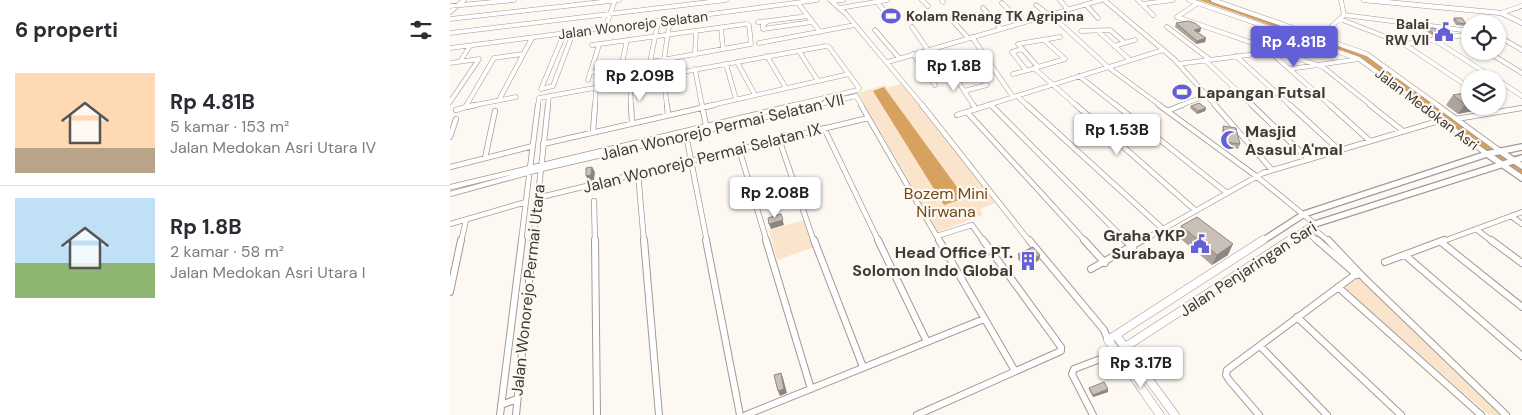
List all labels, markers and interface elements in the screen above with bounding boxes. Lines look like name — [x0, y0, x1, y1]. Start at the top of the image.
sports icon: Kolam Renang TK Agripina — [880, 5, 902, 27]
street label: Jalan Wonorejo Selatan — [557, 7, 709, 43]
place label: Kolam Renang TK Agripina — [906, 7, 1084, 25]
place label: Balai RW VII — [1385, 15, 1429, 49]
map controls — [1461, 15, 1506, 115]
button: locate — [1461, 15, 1506, 60]
text: 6 properti — [15, 16, 118, 44]
icon: filters — [407, 16, 435, 44]
public building icon: Balai RW VII — [1433, 21, 1455, 43]
pin: Rp 4.81B — [1242, 26, 1346, 68]
text: Rp 4.81B — [1262, 31, 1326, 52]
pin: Rp 1.8B — [908, 49, 1000, 92]
text: Rp 1.8B — [927, 55, 981, 76]
pin: Rp 2.09B — [588, 59, 692, 102]
street label: Jalan Medokan Asri — [1372, 64, 1482, 154]
text: Rp 2.09B — [606, 65, 674, 86]
button: layers — [1461, 70, 1506, 115]
sports icon: Lapangan Futsal — [1171, 81, 1193, 103]
place label: Lapangan Futsal — [1197, 82, 1325, 103]
text: Rp 4.81B — [170, 88, 255, 116]
street label: Jalan Wonorejo Permai Selatan VII — [598, 89, 846, 165]
icon: home — [55, 93, 115, 153]
pin: Rp 1.53B — [1065, 114, 1169, 156]
text: 5 kamar · 153 m² — [170, 116, 289, 137]
street label: Jalan Wonorejo Permai Selatan IX — [581, 118, 824, 198]
text: Rp 1.53B — [1085, 119, 1149, 140]
place label: Masjid Asasul A'mal — [1245, 121, 1343, 160]
mosque icon: Masjid Asasul A'mal — [1219, 129, 1241, 151]
text: Jalan Medokan Asri Utara IV — [170, 137, 376, 158]
pin: Rp 2.08B — [723, 176, 827, 219]
text: Rp 2.08B — [741, 182, 809, 203]
street label: Jalan Wonorejo Permai Utara — [506, 183, 550, 397]
park label: Bozem Mini Nirwana — [904, 183, 988, 222]
text: Rp 1.8B — [170, 213, 242, 241]
street label: Jalan Penjaringan Sari — [1175, 217, 1321, 321]
icon: home — [55, 218, 115, 278]
place label: Graha YKP Surabaya — [1103, 225, 1185, 264]
public building icon: Graha YKP Surabaya — [1189, 233, 1211, 255]
text: 2 kamar · 58 m² — [170, 241, 284, 262]
place label: Head Office PT. Solomon Indo Global — [852, 242, 1013, 281]
building icon: Head Office PT. Solomon Indo Global — [1017, 250, 1039, 272]
text: Jalan Medokan Asri Utara I — [170, 262, 365, 283]
pin: Rp 3.17B — [1089, 346, 1193, 389]
text: Rp 3.17B — [1110, 352, 1172, 373]

